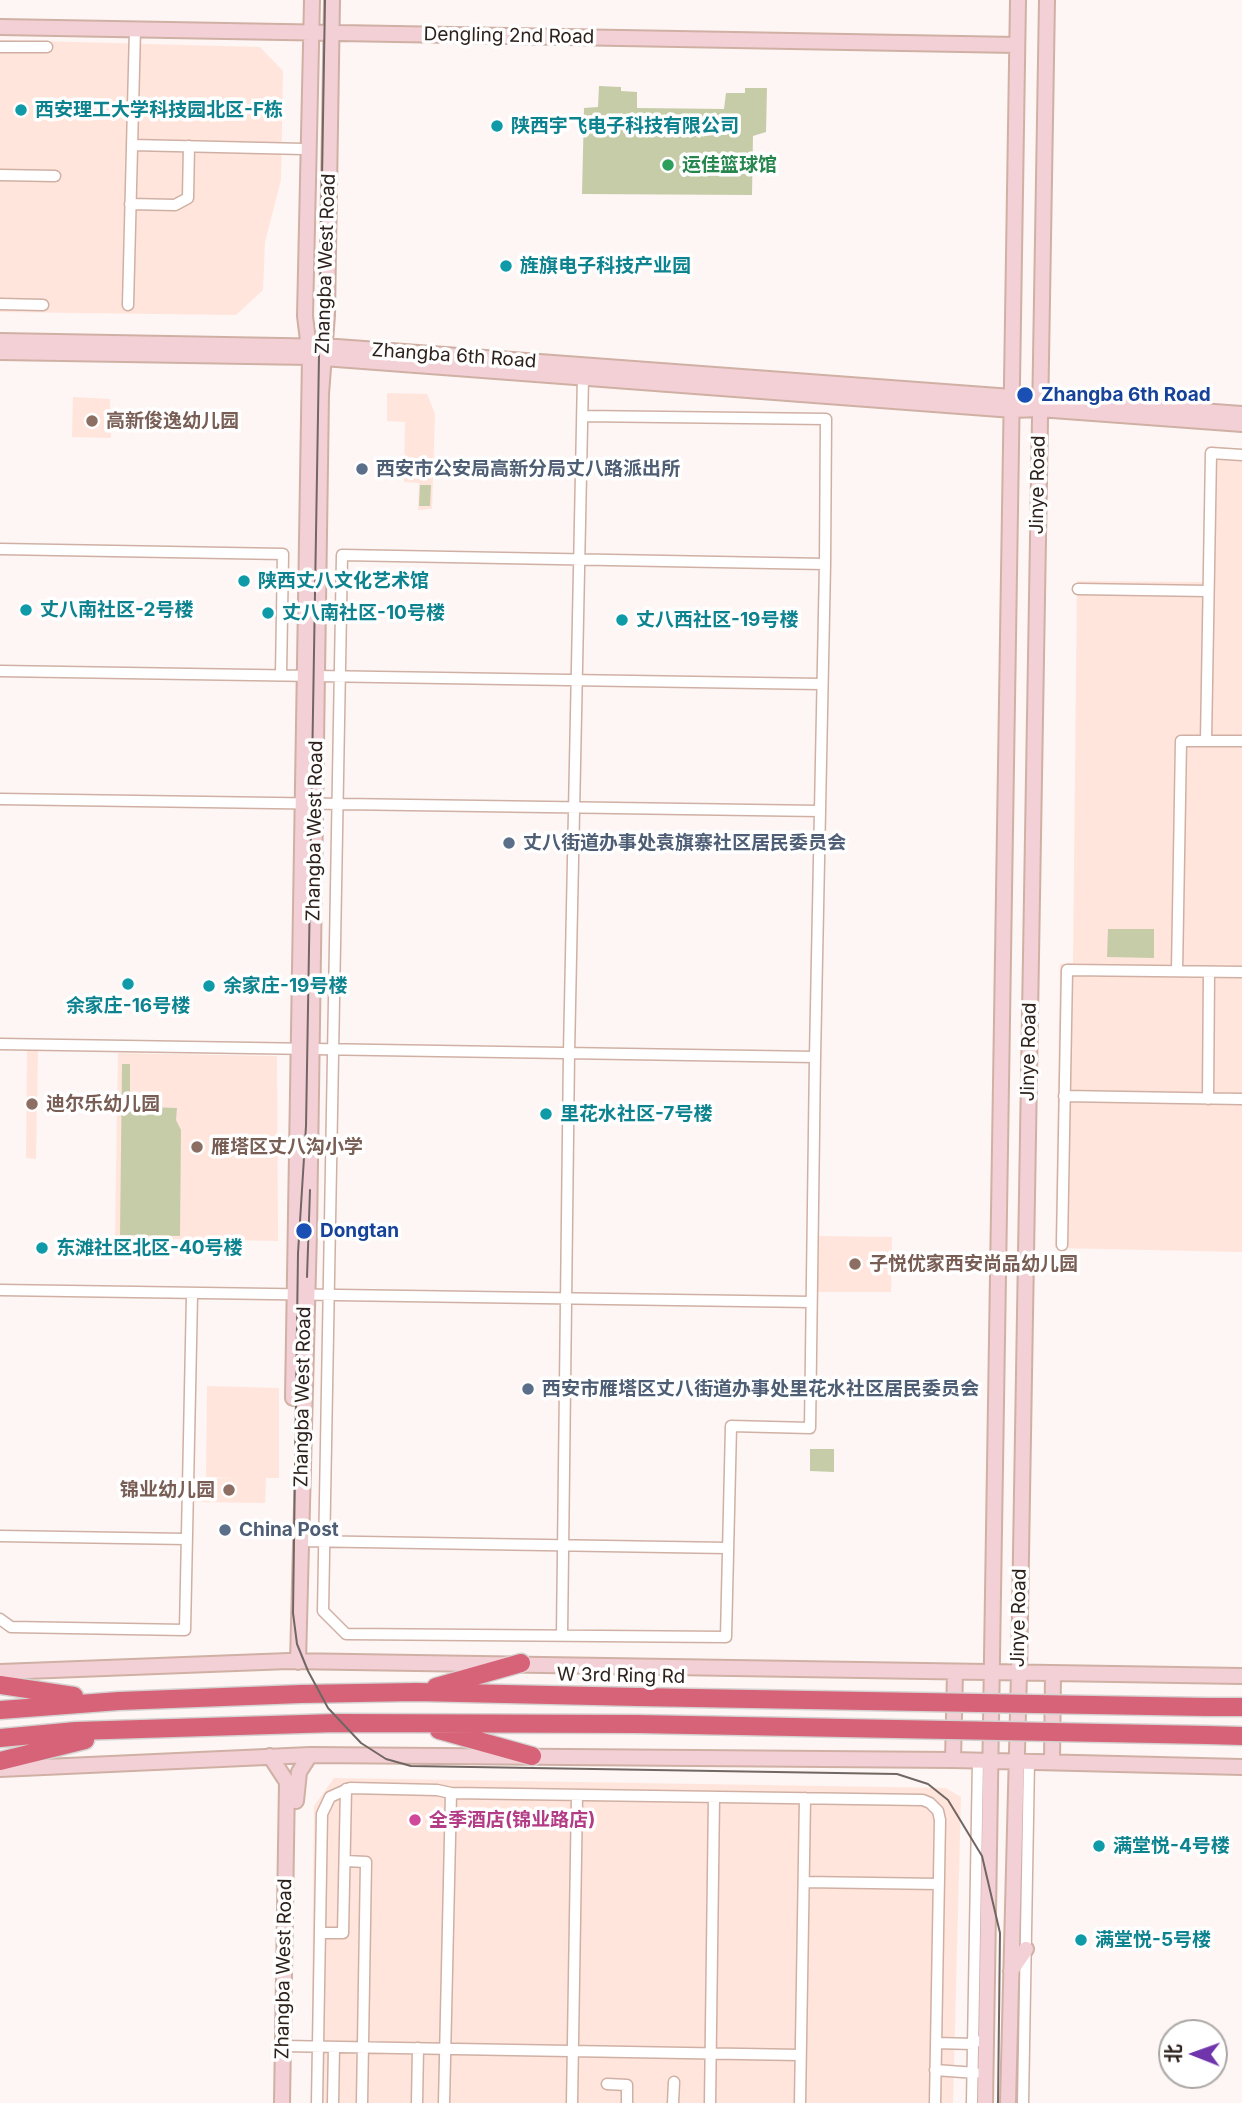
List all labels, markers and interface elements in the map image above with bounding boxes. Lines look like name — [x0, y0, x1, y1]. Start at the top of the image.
street label: Dengling 2nd Road — [423, 23, 595, 49]
place label: 西安理工大学科技园北区-F栋 — [35, 99, 283, 121]
marker: 西安理工大学科技园北区-F栋 — [13, 102, 29, 118]
place label: 陕西宇飞电子科技有限公司 — [511, 115, 739, 137]
marker: 陕西宇飞电子科技有限公司 — [489, 118, 505, 134]
place label: 运佳篮球馆 — [682, 154, 777, 176]
marker: 运佳篮球馆 — [660, 157, 676, 173]
street label: Zhangba West Road — [311, 173, 341, 355]
place label: 旌旗电子科技产业园 — [520, 255, 691, 277]
marker: 旌旗电子科技产业园 — [498, 258, 514, 274]
street label: Zhangba 6th Road — [371, 339, 537, 373]
place label: Zhangba 6th Road — [1041, 384, 1211, 406]
marker: Zhangba 6th Road — [1015, 385, 1035, 405]
place label: 高新俊逸幼儿园 — [106, 410, 239, 432]
marker: 高新俊逸幼儿园 — [84, 413, 100, 429]
street label: Jinye Road — [1026, 435, 1050, 535]
place label: 西安市公安局高新分局丈八路派出所 — [376, 458, 680, 480]
marker: 西安市公安局高新分局丈八路派出所 — [354, 461, 370, 477]
place label: 陕西丈八文化艺术馆 — [258, 570, 429, 592]
marker: 陕西丈八文化艺术馆 — [236, 573, 252, 589]
place label: 丈八南社区-2号楼 — [40, 599, 193, 621]
marker: 丈八南社区-2号楼 — [18, 602, 34, 618]
place label: 丈八南社区-10号楼 — [282, 602, 445, 624]
marker: 丈八南社区-10号楼 — [260, 605, 276, 621]
place label: 丈八西社区-19号楼 — [636, 609, 798, 631]
marker: 丈八西社区-19号楼 — [614, 612, 630, 628]
street label: Zhangba West Road — [302, 740, 328, 922]
place label: 丈八街道办事处袁旗寨社区居民委员会 — [523, 832, 846, 854]
marker: 丈八街道办事处袁旗寨社区居民委员会 — [501, 835, 517, 851]
place label: 余家庄-19号楼 — [223, 975, 347, 997]
marker: 余家庄-16号楼 — [120, 976, 136, 992]
marker: 余家庄-19号楼 — [201, 978, 217, 994]
place label: 余家庄-16号楼 — [66, 995, 190, 1017]
street label: Jinye Road — [1017, 1002, 1041, 1102]
place label: 迪尔乐幼儿园 — [46, 1093, 160, 1115]
marker: 迪尔乐幼儿园 — [24, 1096, 40, 1112]
place label: 里花水社区-7号楼 — [560, 1103, 712, 1125]
marker: 里花水社区-7号楼 — [538, 1106, 554, 1122]
place label: 雁塔区丈八沟小学 — [211, 1136, 363, 1158]
marker: 雁塔区丈八沟小学 — [189, 1139, 205, 1155]
place label: Dongtan — [320, 1220, 399, 1242]
marker: Dongtan — [294, 1221, 314, 1241]
place label: 东滩社区北区-40号楼 — [56, 1237, 243, 1259]
marker: 东滩社区北区-40号楼 — [34, 1240, 50, 1256]
place label: 子悦优家西安尚品幼儿园 — [869, 1253, 1078, 1275]
marker: 子悦优家西安尚品幼儿园 — [847, 1256, 863, 1272]
street label: Zhangba West Road — [290, 1306, 316, 1488]
place label: 西安市雁塔区丈八街道办事处里花水社区居民委员会 — [542, 1378, 979, 1400]
marker: 西安市雁塔区丈八街道办事处里花水社区居民委员会 — [520, 1381, 536, 1397]
place label: 锦业幼儿园 — [120, 1479, 215, 1501]
marker: 锦业幼儿园 — [221, 1482, 237, 1498]
place label: China Post — [239, 1519, 339, 1541]
marker: China Post — [217, 1522, 233, 1538]
street label: Jinye Road — [1007, 1568, 1031, 1668]
street label: W 3rd Ring Rd — [557, 1663, 685, 1689]
place label: 全季酒店(锦业路店) — [429, 1809, 595, 1831]
marker: 全季酒店(锦业路店) — [407, 1812, 423, 1828]
place label: 满堂悦-4号楼 — [1113, 1835, 1230, 1857]
marker: 满堂悦-4号楼 — [1091, 1838, 1107, 1854]
street label: Zhangba West Road — [271, 1878, 297, 2060]
place label: 满堂悦-5号楼 — [1095, 1929, 1211, 1951]
marker: 满堂悦-5号楼 — [1073, 1932, 1089, 1948]
north arrow — [1158, 2019, 1228, 2089]
text: 北 — [1162, 2044, 1185, 2063]

